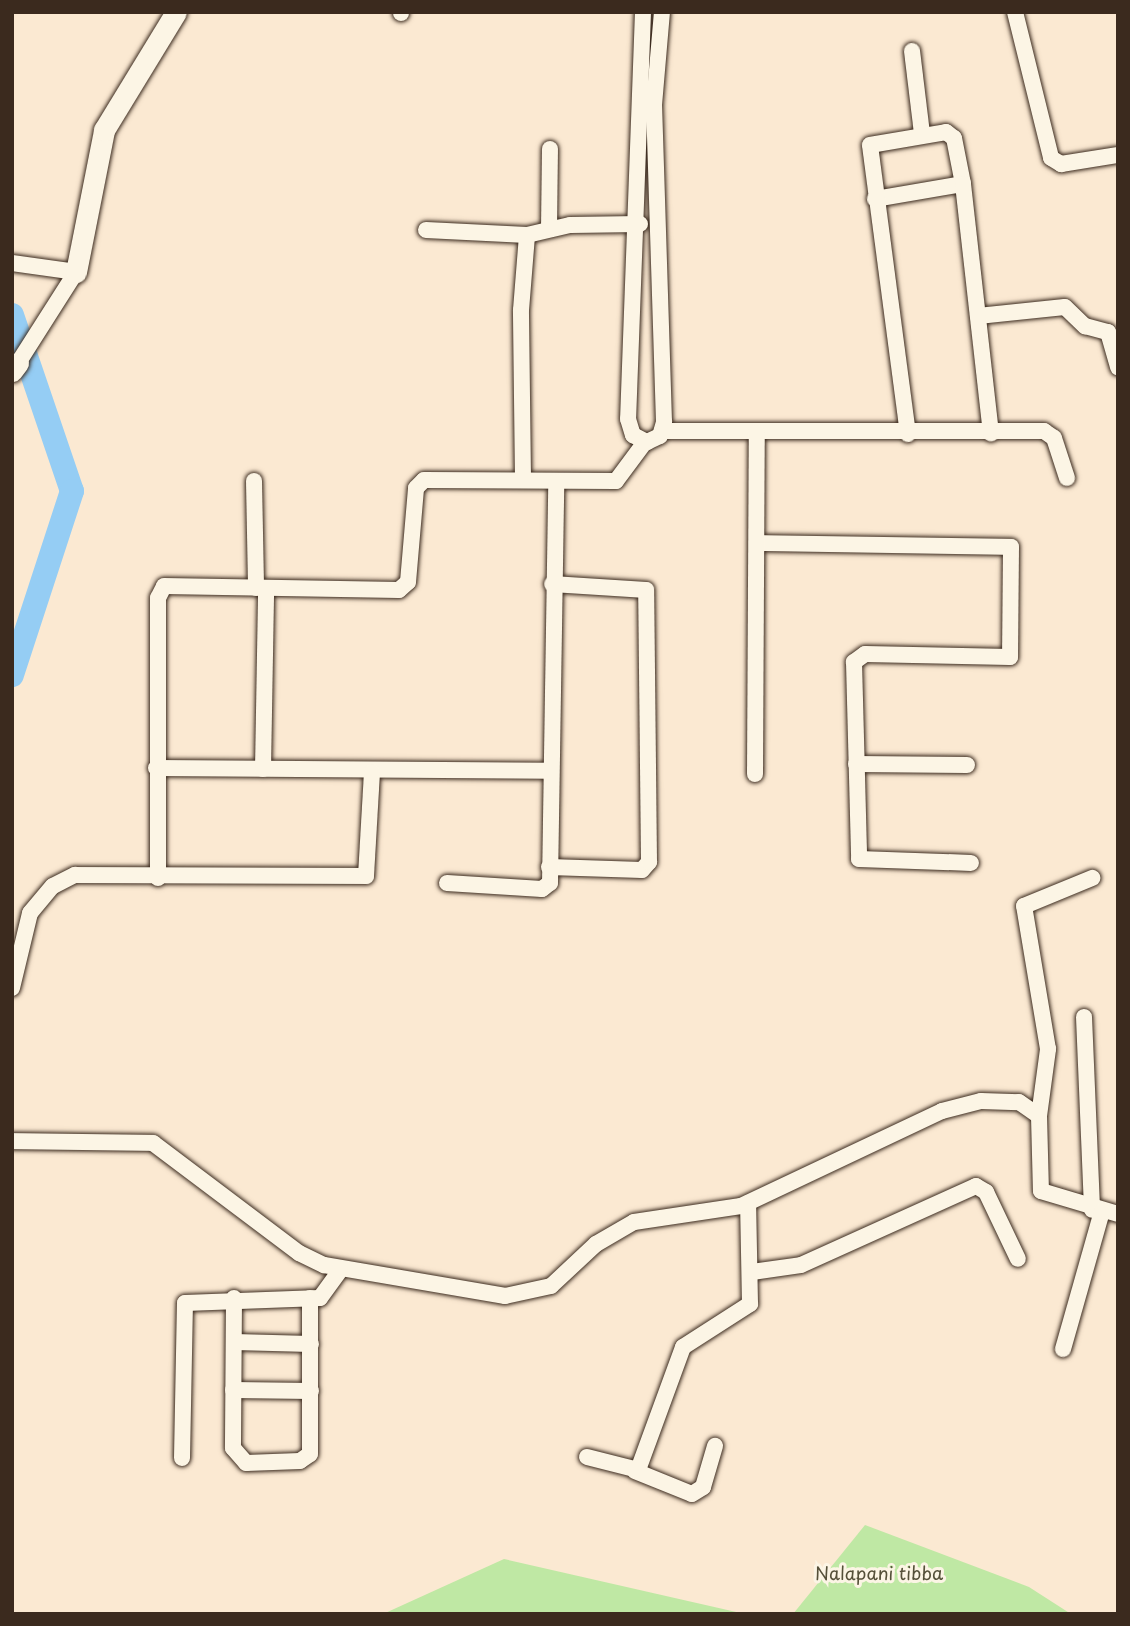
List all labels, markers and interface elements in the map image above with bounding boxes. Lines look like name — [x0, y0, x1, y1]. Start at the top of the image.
park label: Nalapani tibba — [815, 1562, 943, 1584]

